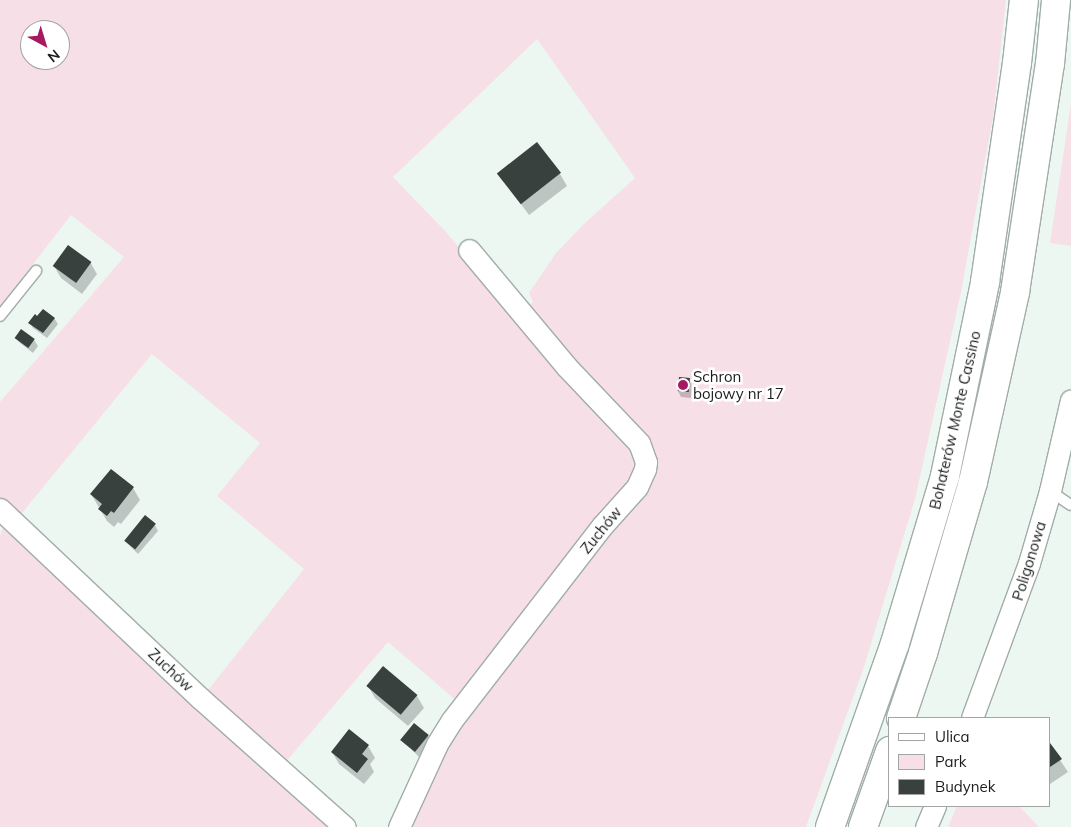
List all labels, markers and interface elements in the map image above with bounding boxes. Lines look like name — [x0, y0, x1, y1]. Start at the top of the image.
north arrow — [20, 20, 70, 70]
text: N — [44, 46, 64, 66]
street label: Bohaterów Monte Cassino — [926, 329, 984, 511]
place label: Schron bojowy nr 17 — [693, 367, 784, 402]
marker: Schron bojowy nr 17 — [677, 379, 689, 391]
street label: Zuchów — [577, 503, 625, 557]
street label: Poligonowa — [1008, 519, 1050, 603]
street label: Zuchów — [145, 645, 197, 695]
legend — [888, 717, 1051, 807]
text: Ulica — [935, 727, 969, 746]
text: Park — [935, 752, 967, 771]
text: Budynek — [935, 777, 996, 796]

